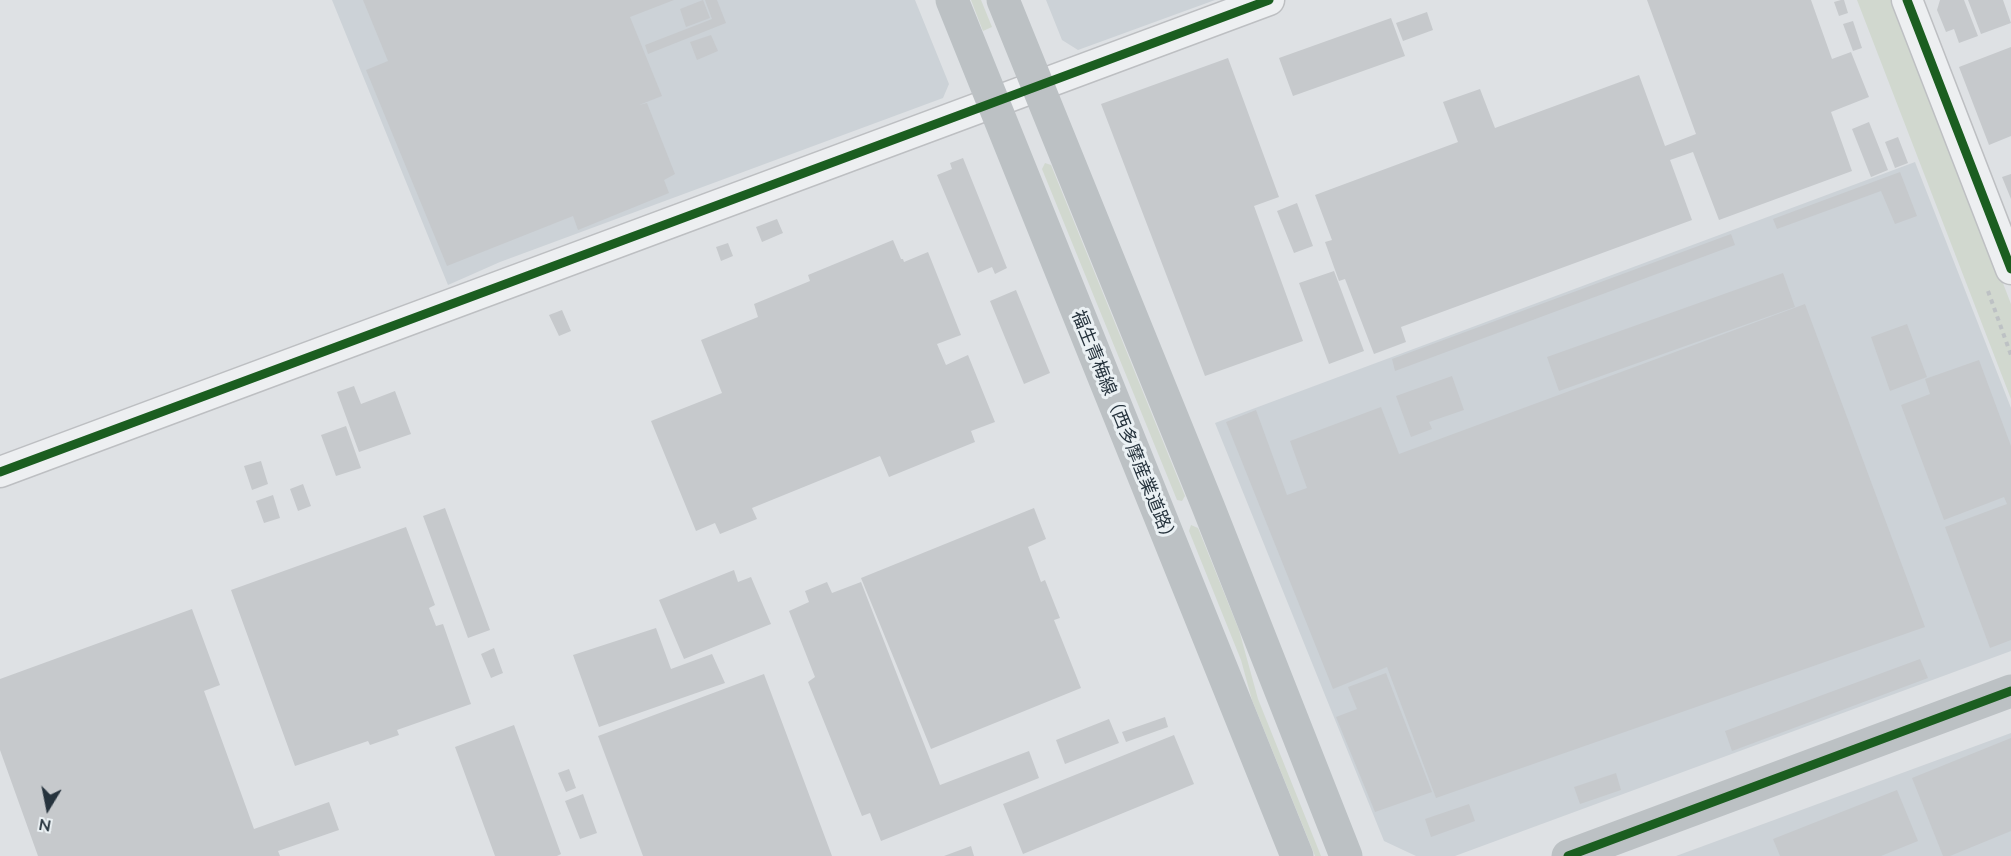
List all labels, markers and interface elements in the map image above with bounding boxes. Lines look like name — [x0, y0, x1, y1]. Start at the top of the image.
street label: 福生青梅線（西多摩産業道路） — [1067, 307, 1181, 549]
north arrow — [18, 778, 78, 838]
text: N — [37, 815, 53, 837]

